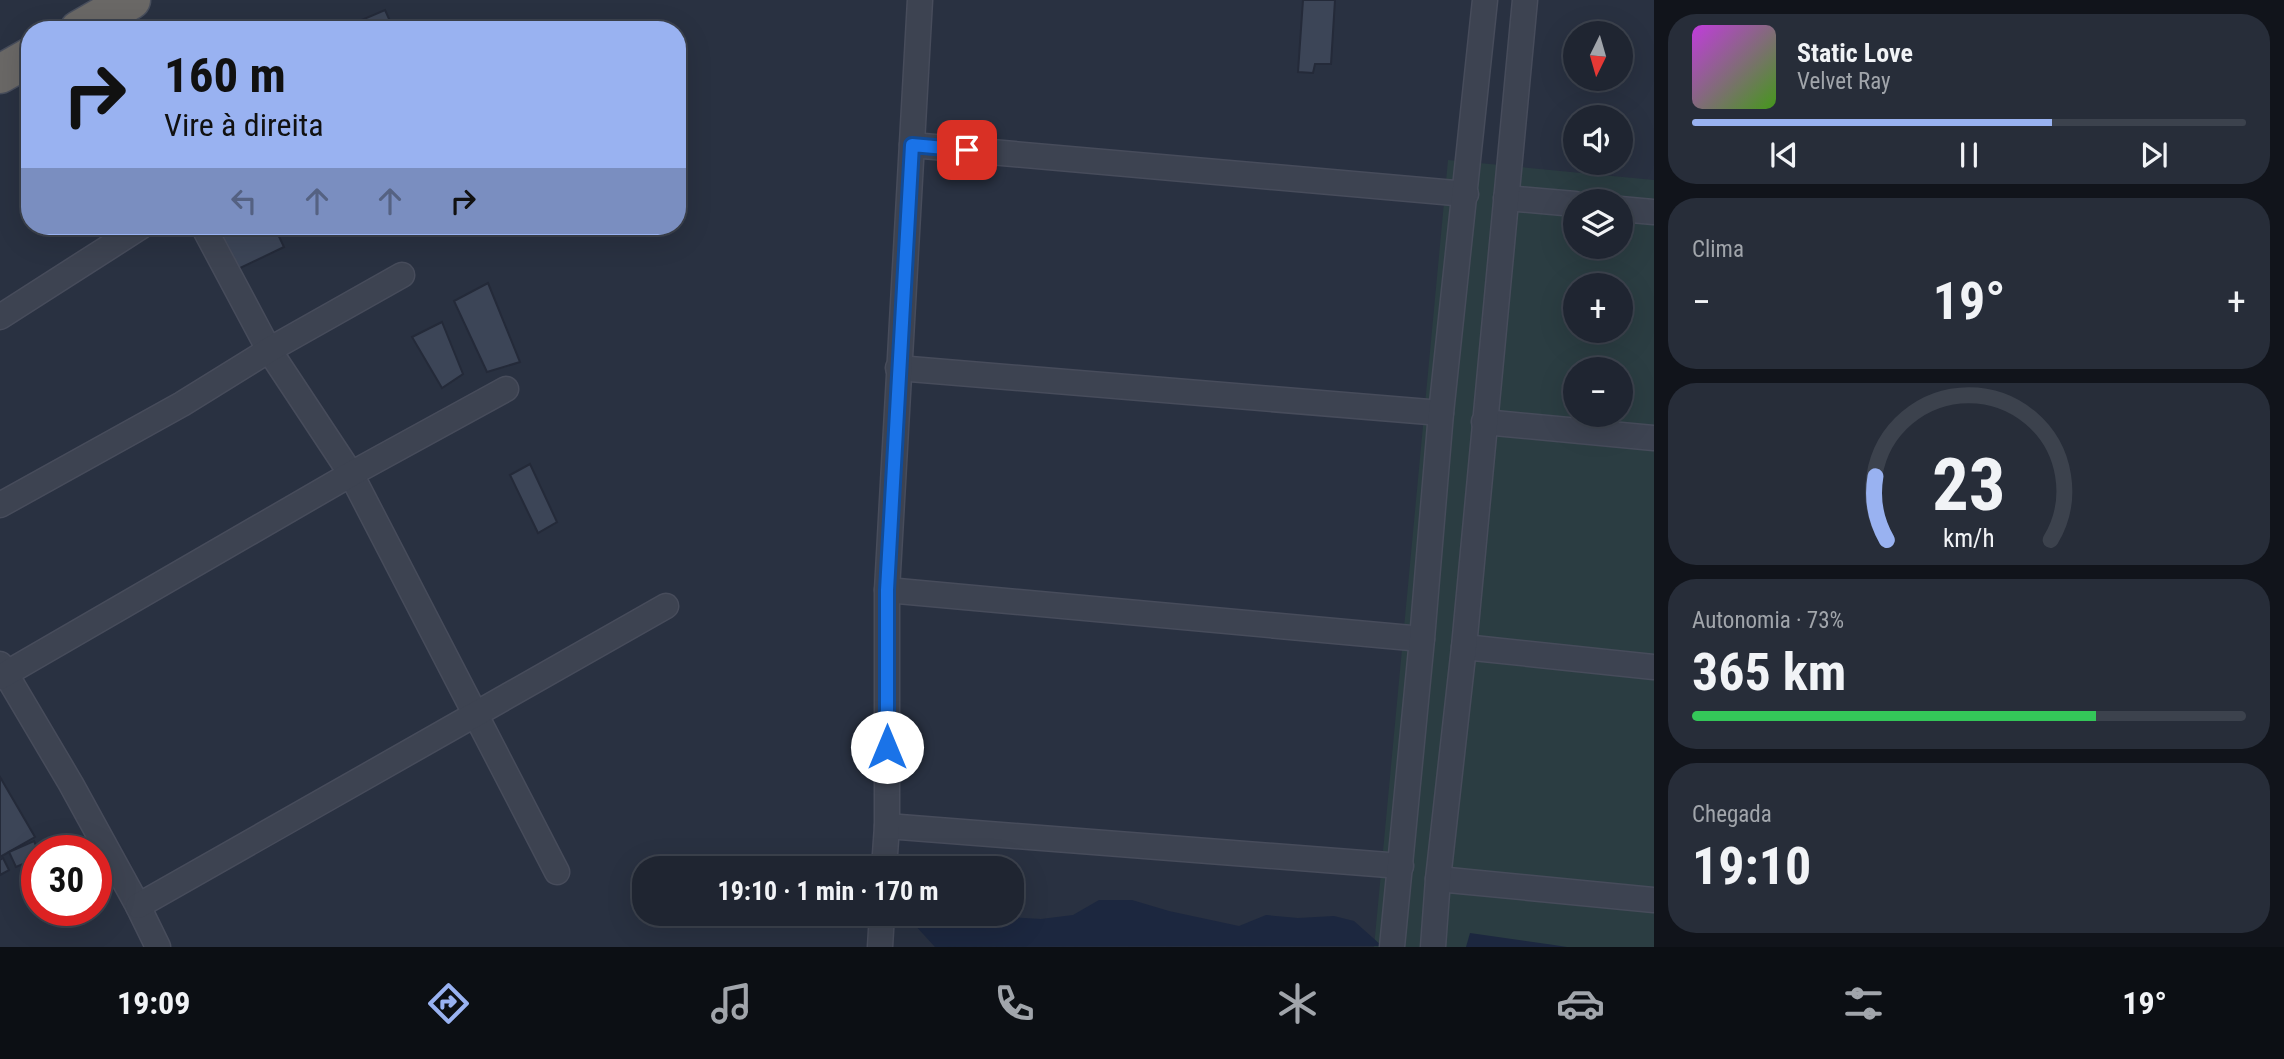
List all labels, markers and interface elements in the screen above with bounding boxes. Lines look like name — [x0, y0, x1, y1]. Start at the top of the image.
north arrow — [1563, 21, 1633, 91]
map controls — [1563, 21, 1633, 427]
text: Static Love — [1797, 38, 1913, 68]
text: 160 m — [164, 47, 286, 104]
icon: right — [49, 49, 140, 140]
text: Velvet Ray — [1797, 68, 1891, 95]
button: sound — [1563, 105, 1633, 175]
text: Vire à direita — [164, 106, 324, 144]
pin — [937, 120, 997, 180]
icon: arrive — [948, 131, 986, 169]
icon: previous — [1765, 136, 1803, 174]
icon: pause — [1950, 136, 1988, 174]
icon: next — [2135, 136, 2173, 174]
icon: left — [225, 182, 263, 220]
icon: ahead — [298, 182, 336, 220]
icon: ahead — [371, 182, 409, 220]
icon: right — [444, 182, 482, 220]
button: layers — [1563, 189, 1633, 259]
text: Clima — [1692, 236, 1744, 263]
text: 19° — [1933, 271, 2005, 332]
button: + — [1563, 273, 1633, 343]
text: − — [1692, 280, 1711, 324]
text: + — [2227, 280, 2246, 324]
button: − — [1563, 357, 1633, 427]
text: 23 — [1932, 442, 2006, 528]
text: km/h — [1943, 523, 1995, 552]
text: Autonomia · 73% — [1692, 607, 1844, 634]
text: 365 km — [1692, 642, 1846, 703]
position arrow — [850, 710, 924, 784]
text: Chegada — [1692, 801, 1772, 828]
speed limit sign: 30 — [21, 835, 112, 926]
text: 19:10 — [1692, 836, 1811, 897]
text: 19:10 · 1 min · 170 m — [718, 876, 938, 906]
icon: directions — [424, 979, 473, 1028]
icon: music — [707, 979, 756, 1028]
icon: phone — [990, 979, 1039, 1028]
icon: climate — [1273, 979, 1322, 1028]
icon: car — [1556, 979, 1605, 1028]
icon: filters — [1839, 979, 1888, 1028]
text: 19:09 — [117, 984, 190, 1022]
text: 19° — [2122, 984, 2167, 1022]

